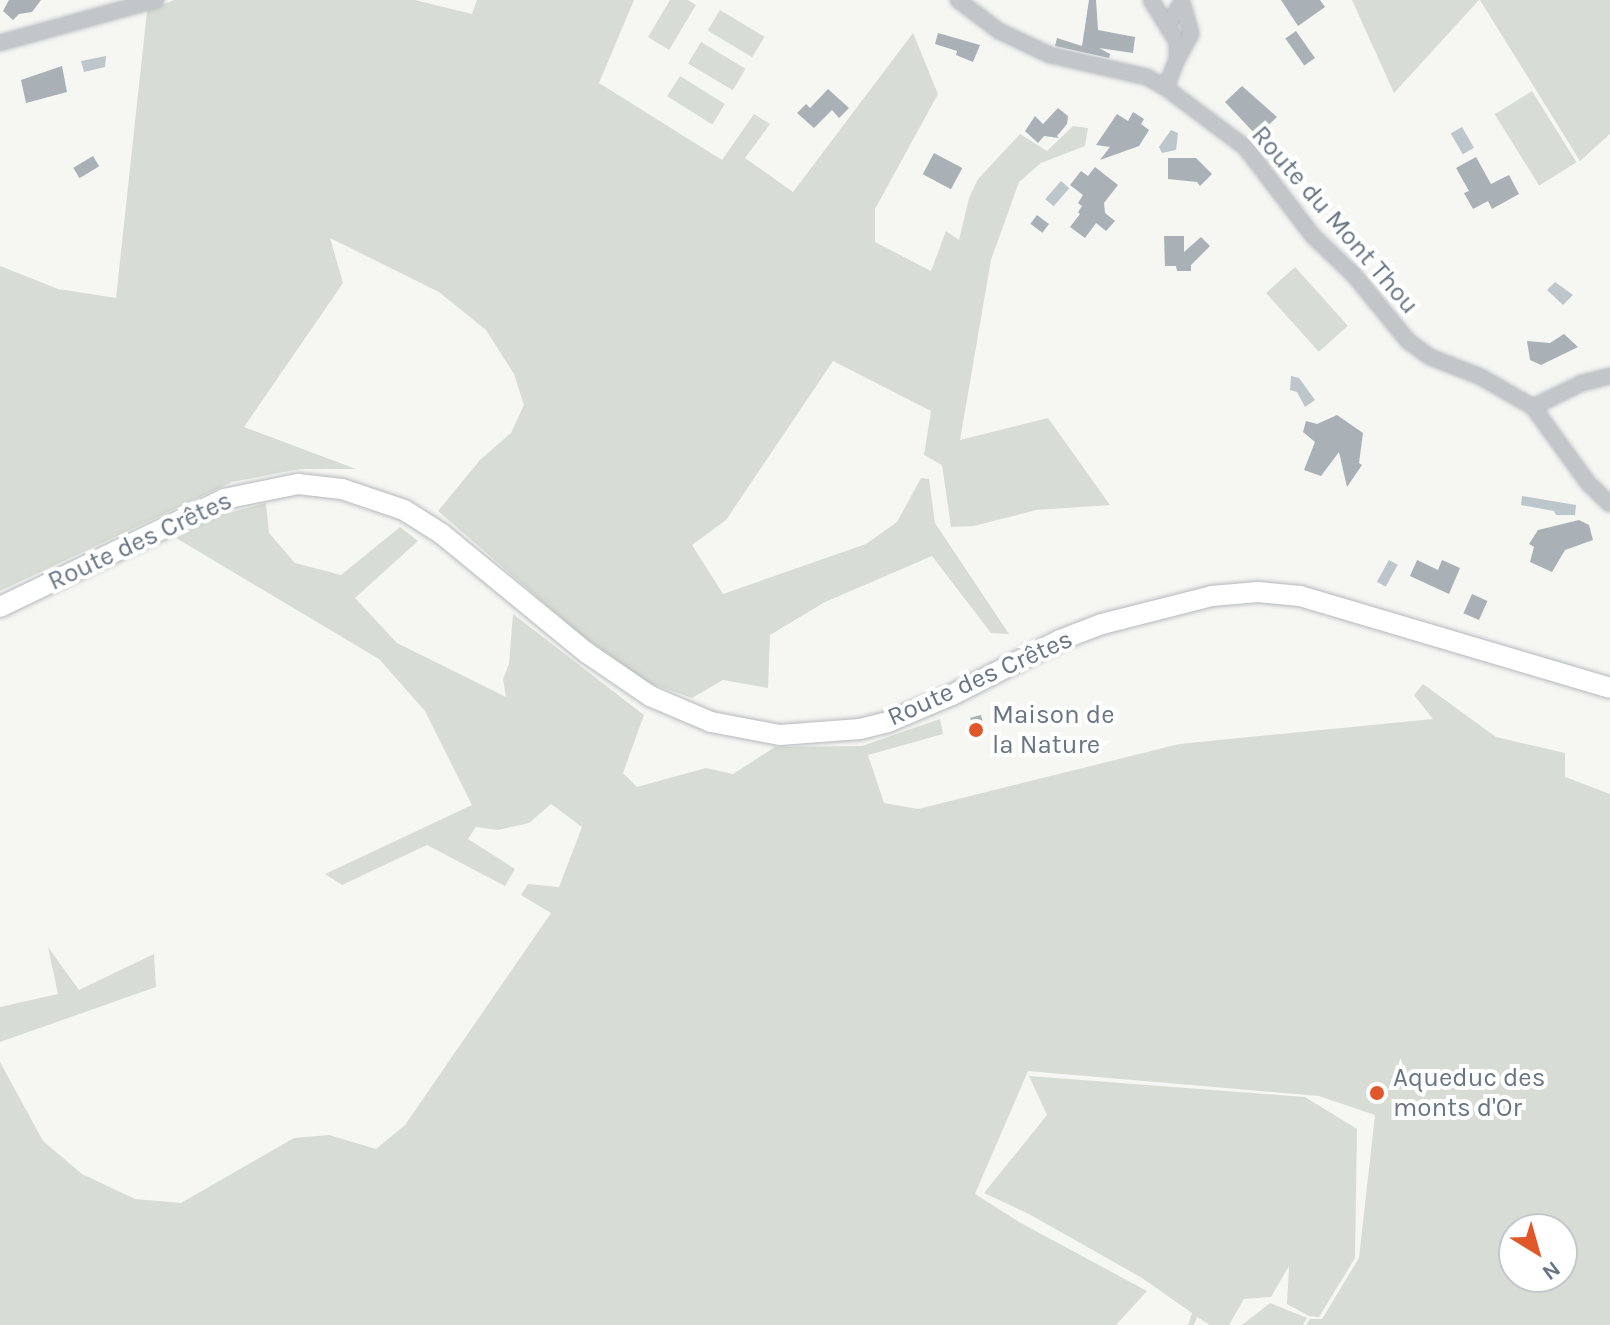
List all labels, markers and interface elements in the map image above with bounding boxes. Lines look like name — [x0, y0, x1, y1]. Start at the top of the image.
street label: Route du Mont Thou — [1245, 120, 1425, 320]
street label: Route des Crêtes — [43, 485, 237, 597]
street label: Route des Crêtes — [883, 623, 1077, 733]
place label: Maison de la Nature — [992, 699, 1115, 760]
marker: Maison de la Nature — [967, 721, 985, 739]
place label: Aqueduc des monts d'Or — [1393, 1062, 1545, 1124]
marker: Aqueduc des monts d'Or — [1368, 1084, 1386, 1102]
north arrow — [1498, 1213, 1578, 1293]
text: N — [1537, 1255, 1565, 1286]

